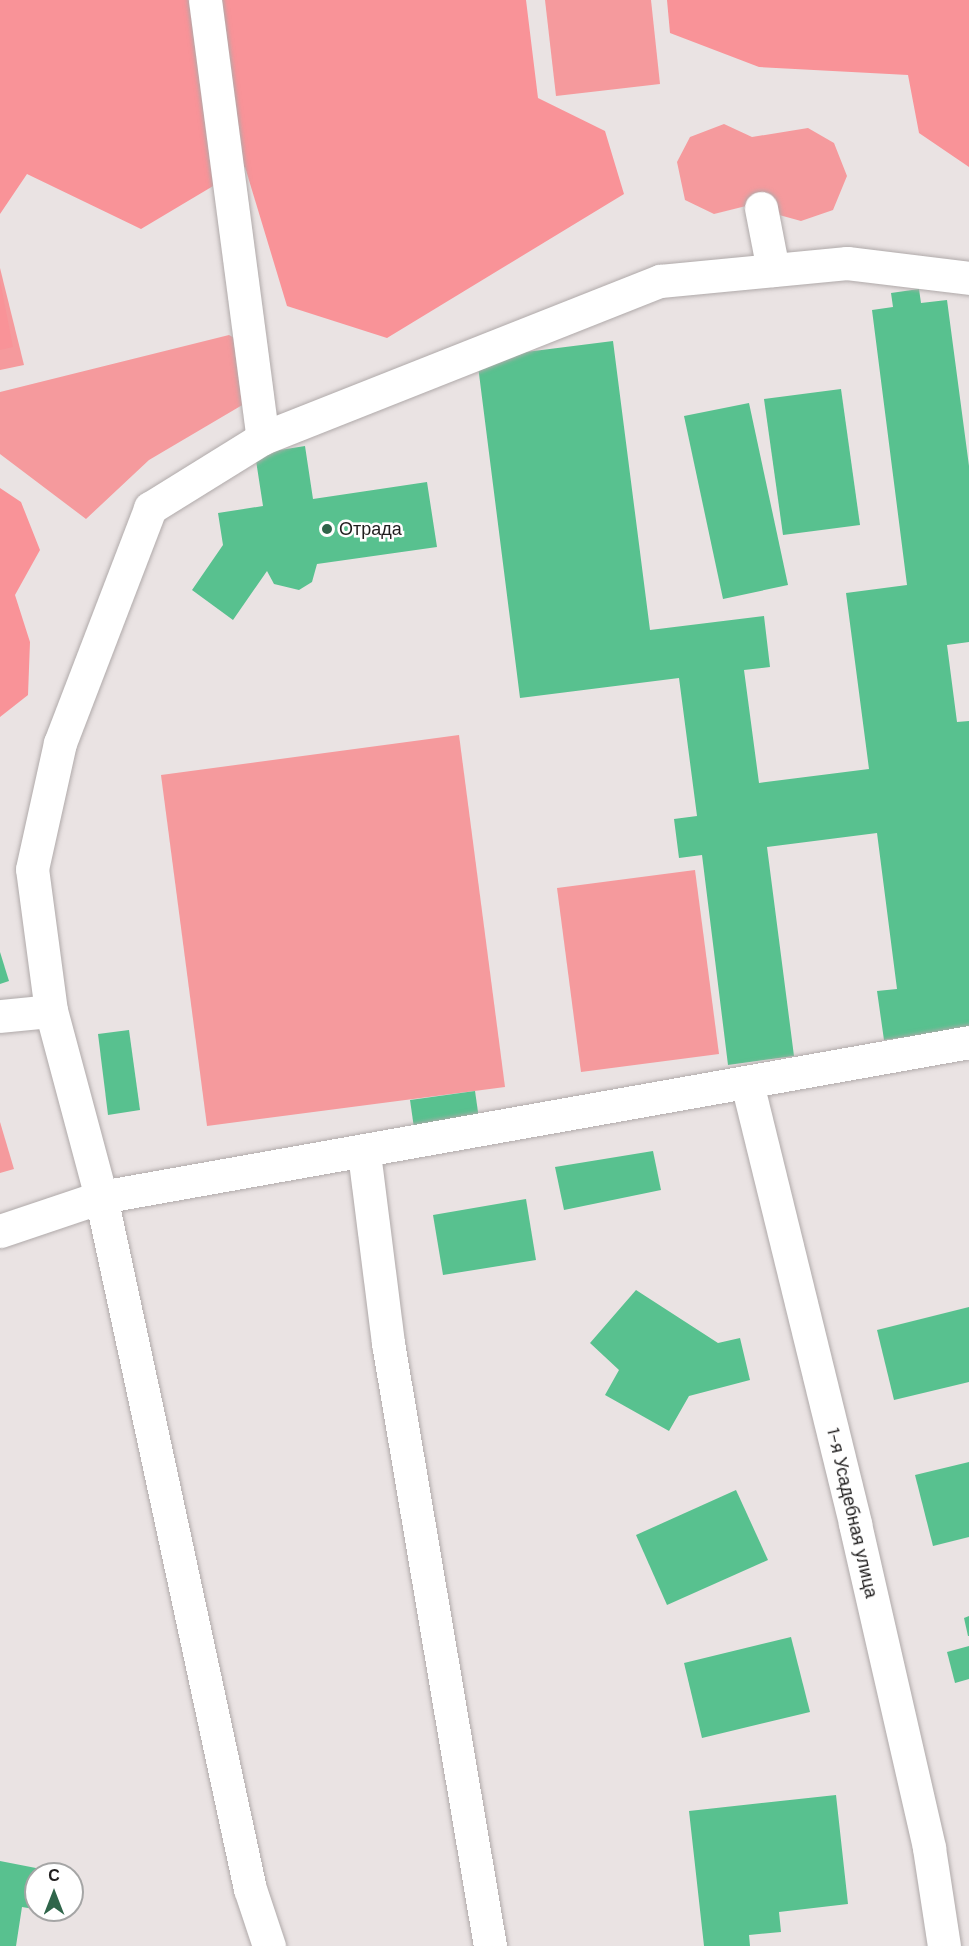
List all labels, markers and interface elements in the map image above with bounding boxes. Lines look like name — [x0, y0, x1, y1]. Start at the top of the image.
place label: Отрада — [339, 518, 402, 540]
marker: Отрада — [320, 522, 334, 536]
street label: 1-я Усадебная улица — [822, 1426, 882, 1600]
north arrow — [24, 1862, 84, 1922]
text: С — [48, 1865, 60, 1886]

